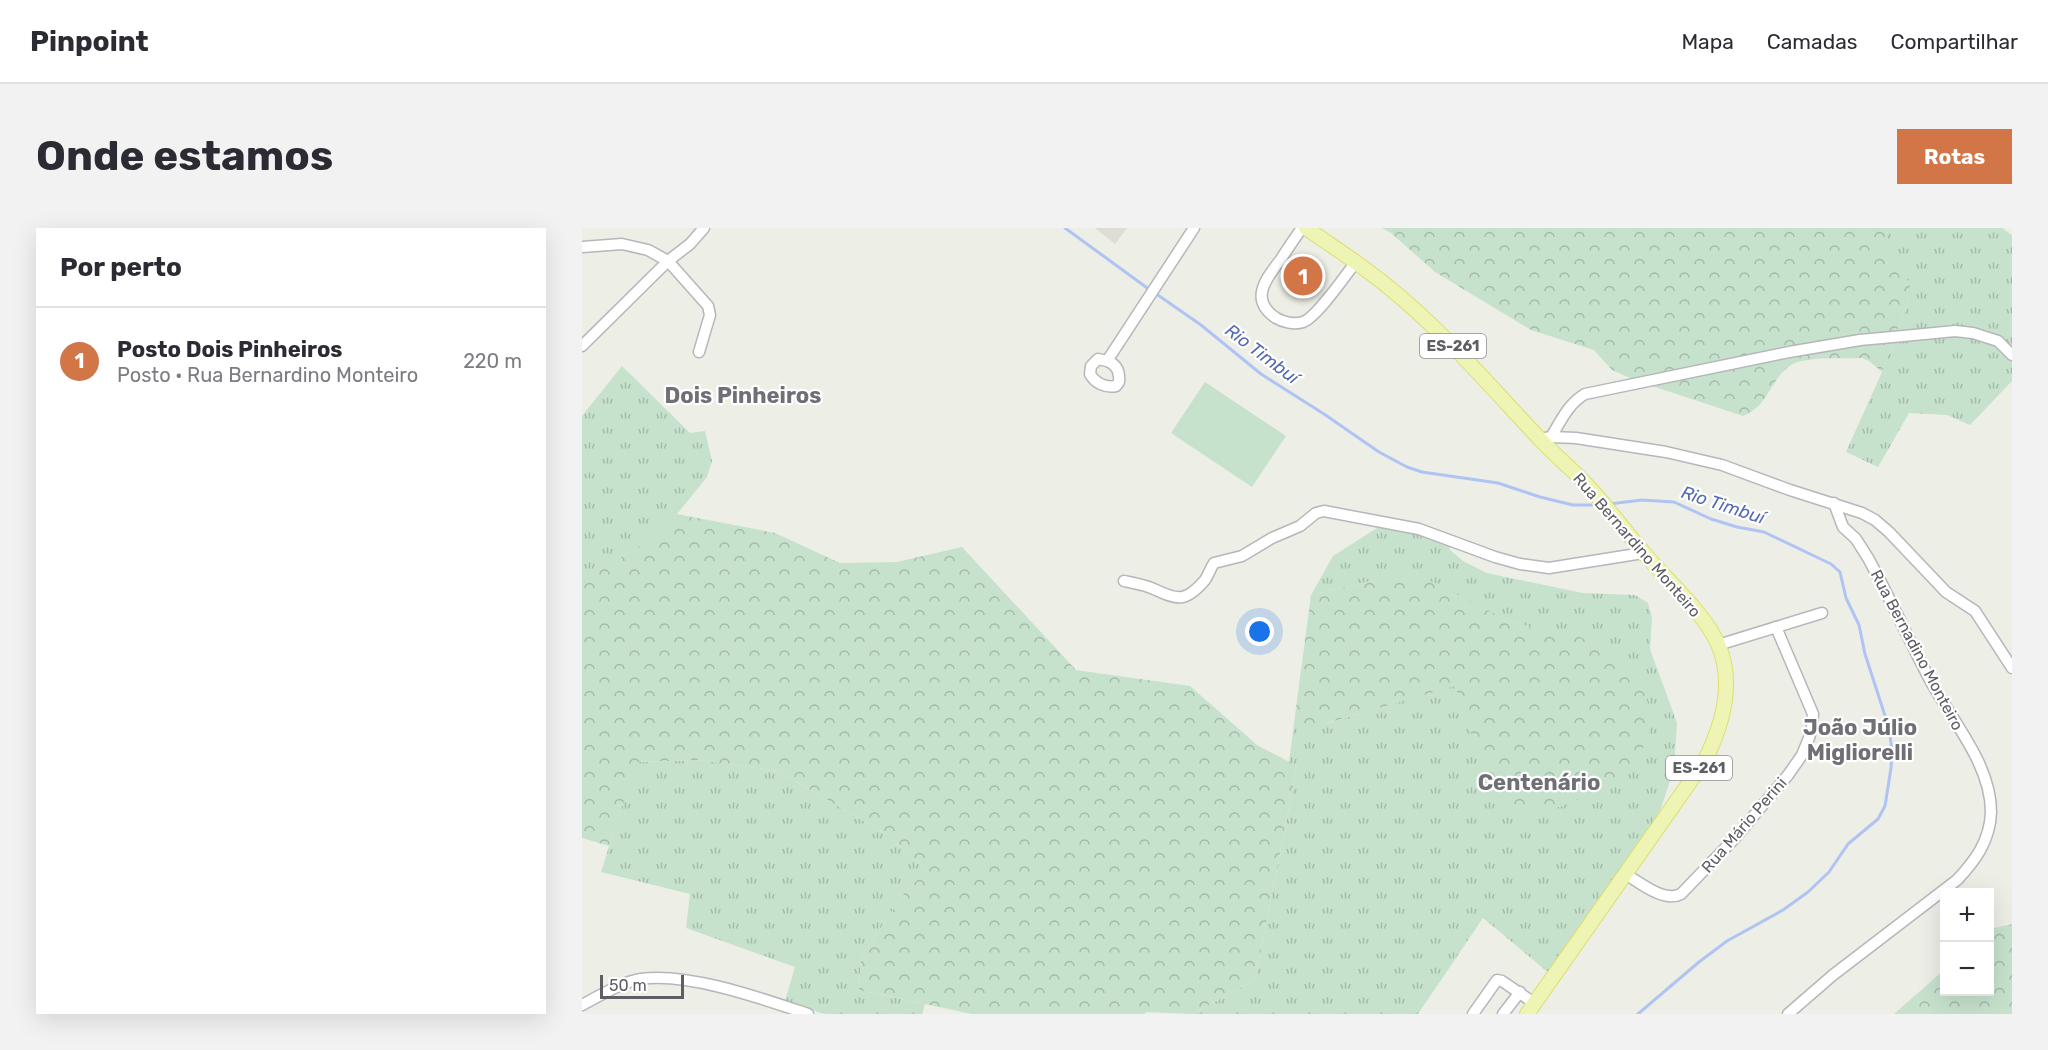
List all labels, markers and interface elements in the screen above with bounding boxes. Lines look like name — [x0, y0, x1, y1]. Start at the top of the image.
text: Pinpoint — [30, 25, 149, 58]
text: Mapa — [1681, 29, 1734, 54]
text: Camadas — [1767, 29, 1857, 54]
text: Compartilhar — [1890, 29, 2018, 54]
button: Rotas — [1897, 129, 2012, 184]
text: Onde estamos — [36, 131, 333, 181]
text: Por perto — [60, 252, 182, 283]
pin: 1 — [1284, 254, 1322, 298]
water label: Rio Timbuí — [1221, 319, 1305, 390]
road number: ES-261 — [1420, 334, 1486, 358]
text: Posto Dois Pinheiros — [117, 336, 343, 363]
text: 1 — [75, 349, 84, 373]
text: 220 m — [463, 349, 522, 373]
text: Posto · Rua Bernardino Monteiro — [117, 363, 418, 387]
district label: Dois Pinheiros — [665, 382, 821, 409]
street label: Rua Bernardino Monteiro — [1569, 469, 1705, 621]
water label: Rio Timbuí — [1678, 481, 1770, 530]
street label: Rua Bernadino Monteiro — [1867, 567, 1967, 733]
your location — [1245, 617, 1274, 646]
district label: João Júlio Migliorelli — [1803, 714, 1917, 766]
road number: ES-261 — [1666, 756, 1732, 780]
district label: Centenário — [1478, 769, 1600, 796]
street label: Rua Mário Perini — [1697, 773, 1791, 877]
map controls — [1940, 888, 1994, 996]
button: + — [1940, 888, 1994, 942]
button: − — [1940, 942, 1994, 996]
scale bar — [600, 972, 684, 1000]
text: 50 m — [609, 976, 647, 995]

